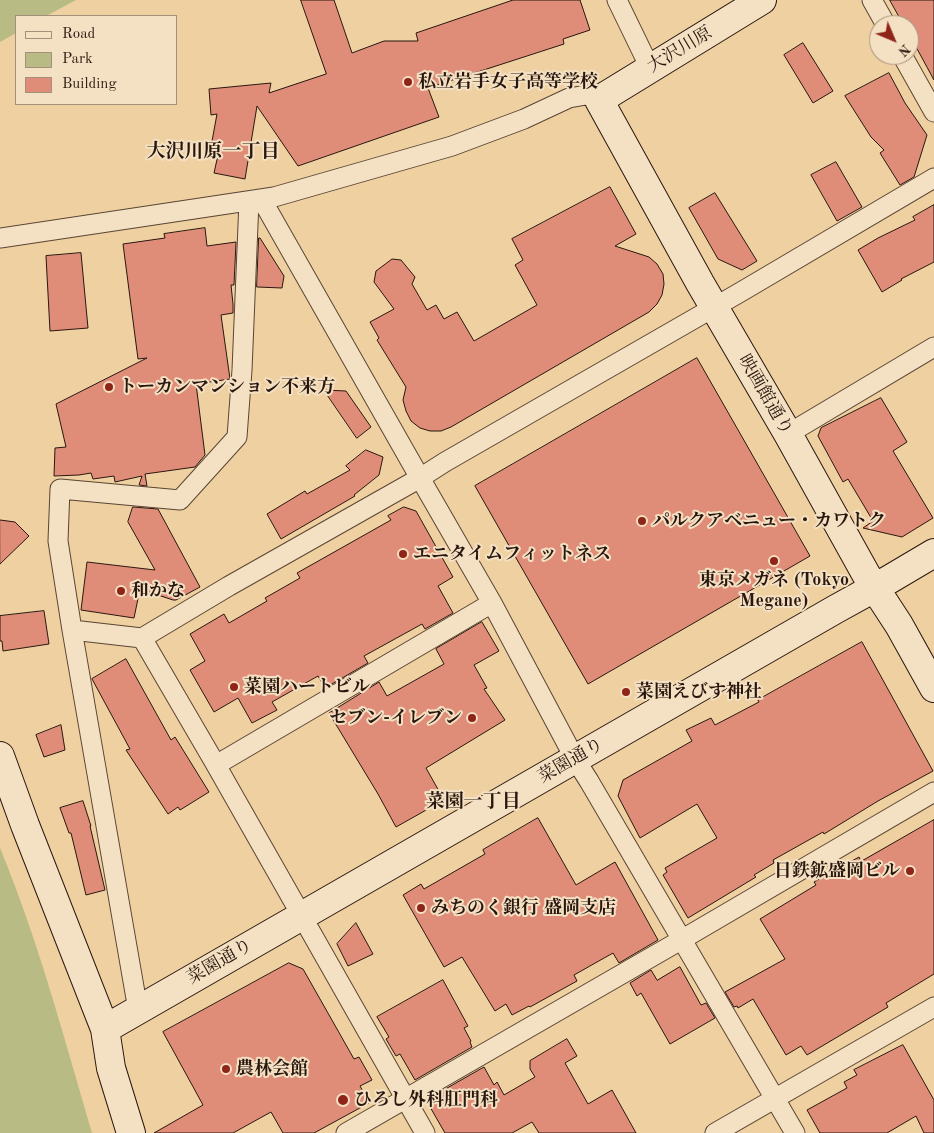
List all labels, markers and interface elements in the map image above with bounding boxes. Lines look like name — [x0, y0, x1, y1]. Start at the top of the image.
legend — [15, 15, 178, 105]
north arrow — [869, 15, 919, 65]
street label: 大沢川原 — [644, 22, 716, 78]
text: Road — [62, 27, 95, 42]
text: N — [895, 41, 913, 59]
text: Park — [62, 52, 93, 67]
place label: 私立岩手女子高等学校 — [418, 71, 598, 93]
marker: 私立岩手女子高等学校 — [402, 76, 414, 88]
text: Building — [62, 77, 117, 92]
district label: 大沢川原一丁目 — [147, 141, 279, 163]
street label: 映画館通り — [733, 351, 797, 439]
place label: トーカンマンション不来方 — [119, 376, 335, 398]
marker: トーカンマンション不来方 — [103, 381, 115, 393]
place label: パルクアベニュー・カワトク — [652, 510, 886, 532]
marker: パルクアベニュー・カワトク — [636, 515, 648, 527]
place label: エニタイムフィットネス — [413, 543, 611, 565]
marker: エニタイムフィットネス — [397, 548, 409, 560]
marker: 東京メガネ (Tokyo Megane) — [768, 555, 780, 567]
place label: 東京メガネ (Tokyo Megane) — [699, 569, 849, 612]
place label: 和かな — [131, 580, 185, 602]
marker: 和かな — [115, 585, 127, 597]
place label: 菜園ハートビル — [244, 676, 370, 698]
marker: 菜園ハートビル — [228, 681, 240, 693]
place label: 菜園えびす神社 — [636, 681, 762, 703]
marker: 菜園えびす神社 — [620, 686, 632, 698]
place label: セブン-イレブン — [329, 707, 462, 729]
marker: セブン-イレブン — [466, 712, 478, 724]
street label: 菜園通り — [534, 734, 608, 788]
district label: 菜園一丁目 — [426, 791, 520, 813]
place label: 日鉄鉱盛岡ビル — [774, 860, 900, 882]
marker: 日鉄鉱盛岡ビル — [904, 865, 916, 877]
place label: みちのく銀行 盛岡支店 — [431, 897, 616, 919]
marker: みちのく銀行 盛岡支店 — [415, 902, 427, 914]
street label: 菜園通り — [183, 935, 257, 989]
place label: 農林会館 — [236, 1058, 308, 1080]
marker: 農林会館 — [220, 1063, 232, 1075]
place label: ひろし外科肛門科 — [354, 1089, 498, 1111]
marker: ひろし外科肛門科 — [336, 1093, 350, 1107]

